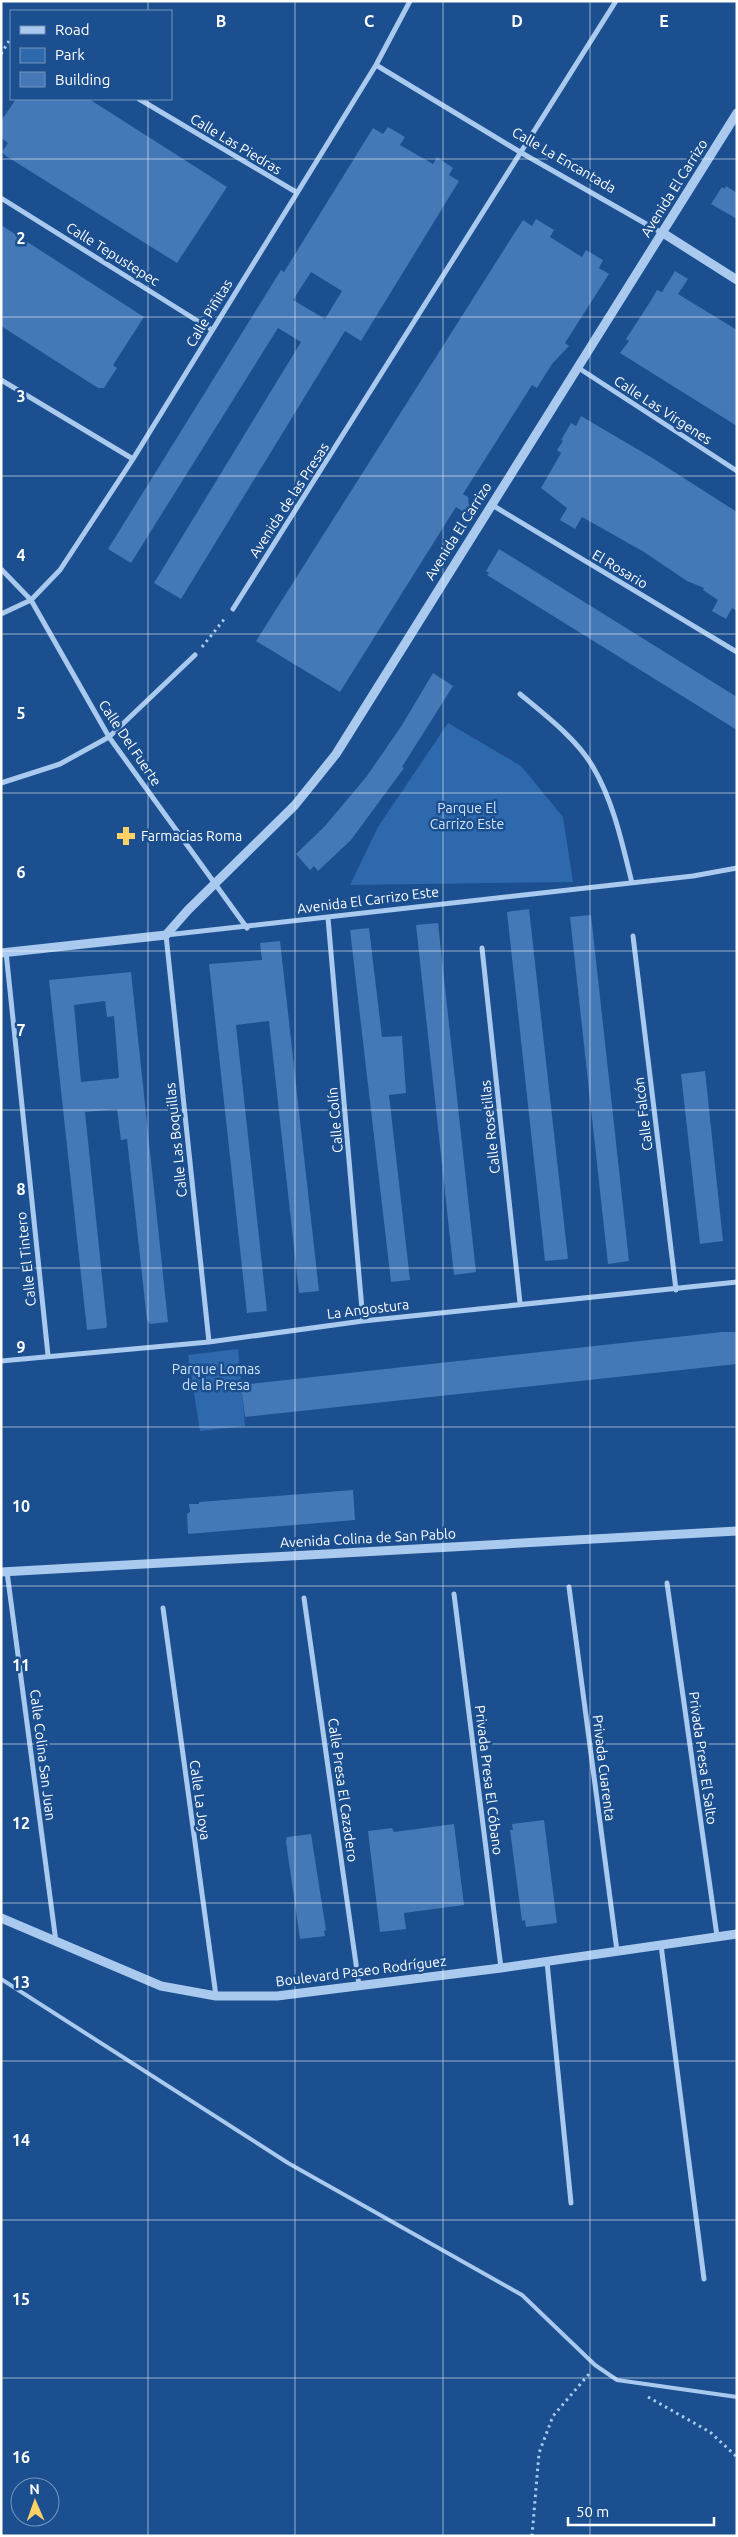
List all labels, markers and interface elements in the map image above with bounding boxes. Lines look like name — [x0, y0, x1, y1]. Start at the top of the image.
legend — [10, 10, 172, 100]
text: B — [216, 12, 226, 30]
text: C — [364, 12, 374, 30]
text: D — [511, 12, 523, 30]
text: E — [659, 12, 669, 30]
text: Road — [55, 21, 90, 38]
text: Park — [55, 46, 85, 63]
text: Building — [55, 71, 110, 88]
street label: Calle Las Piedras — [187, 110, 285, 178]
street label: Calle La Encantada — [509, 124, 619, 196]
street label: Avenida El Carrizo — [637, 136, 711, 240]
street label: Calle Tepustepec — [63, 219, 163, 289]
text: 2 — [16, 229, 26, 247]
street label: Calle Piñitas — [183, 276, 235, 350]
street label: Calle Las Virgenes — [611, 372, 715, 448]
text: 3 — [16, 387, 26, 405]
street label: Avenida de las Presas — [246, 440, 332, 560]
street label: Avenida El Carrizo — [421, 479, 495, 583]
text: 4 — [16, 546, 26, 564]
street label: El Rosario — [589, 546, 651, 592]
street label: Calle Del Fuerte — [95, 697, 165, 789]
text: 5 — [16, 704, 26, 722]
park label: Parque El Carrizo Este — [430, 800, 504, 832]
pharmacy icon: Farmacias Roma — [115, 825, 137, 847]
place label: Farmacias Roma — [141, 828, 242, 844]
text: 6 — [16, 863, 26, 881]
street label: Avenida El Carrizo Este — [296, 883, 440, 917]
text: 7 — [16, 1021, 26, 1039]
street label: Calle Falcón — [631, 1076, 655, 1152]
street label: Calle Rosetillas — [477, 1079, 503, 1175]
street label: Calle Las Boquillas — [162, 1082, 190, 1198]
street label: Calle Colín — [324, 1086, 346, 1154]
text: 8 — [16, 1180, 26, 1198]
street label: Calle El Tintero — [13, 1211, 39, 1307]
street label: La Angostura — [326, 1296, 410, 1322]
text: 9 — [16, 1338, 26, 1356]
park label: Parque Lomas de la Presa — [172, 1361, 260, 1393]
text: 10 — [12, 1497, 30, 1515]
street label: Avenida Colina de San Pablo — [280, 1525, 456, 1551]
text: 11 — [12, 1656, 30, 1674]
street label: Calle Colina San Juan — [27, 1688, 59, 1822]
street label: Privada Presa El Salto — [686, 1690, 720, 1826]
street label: Privada Presa El Cóbano — [472, 1704, 506, 1856]
street label: Privada Cuarenta — [590, 1714, 618, 1822]
street label: Calle Presa El Cazadero — [325, 1717, 361, 1863]
street label: Calle La Joya — [186, 1759, 214, 1841]
text: 12 — [12, 1814, 30, 1832]
street label: Boulevard Paseo Rodríguez — [275, 1953, 447, 1989]
text: 13 — [12, 1973, 30, 1991]
text: 14 — [12, 2131, 30, 2149]
text: 15 — [12, 2290, 30, 2308]
text: 16 — [12, 2448, 30, 2466]
north arrow — [10, 2477, 60, 2527]
text: N — [29, 2481, 40, 2497]
scale bar — [568, 2494, 714, 2526]
text: 50 m — [576, 2503, 609, 2520]

